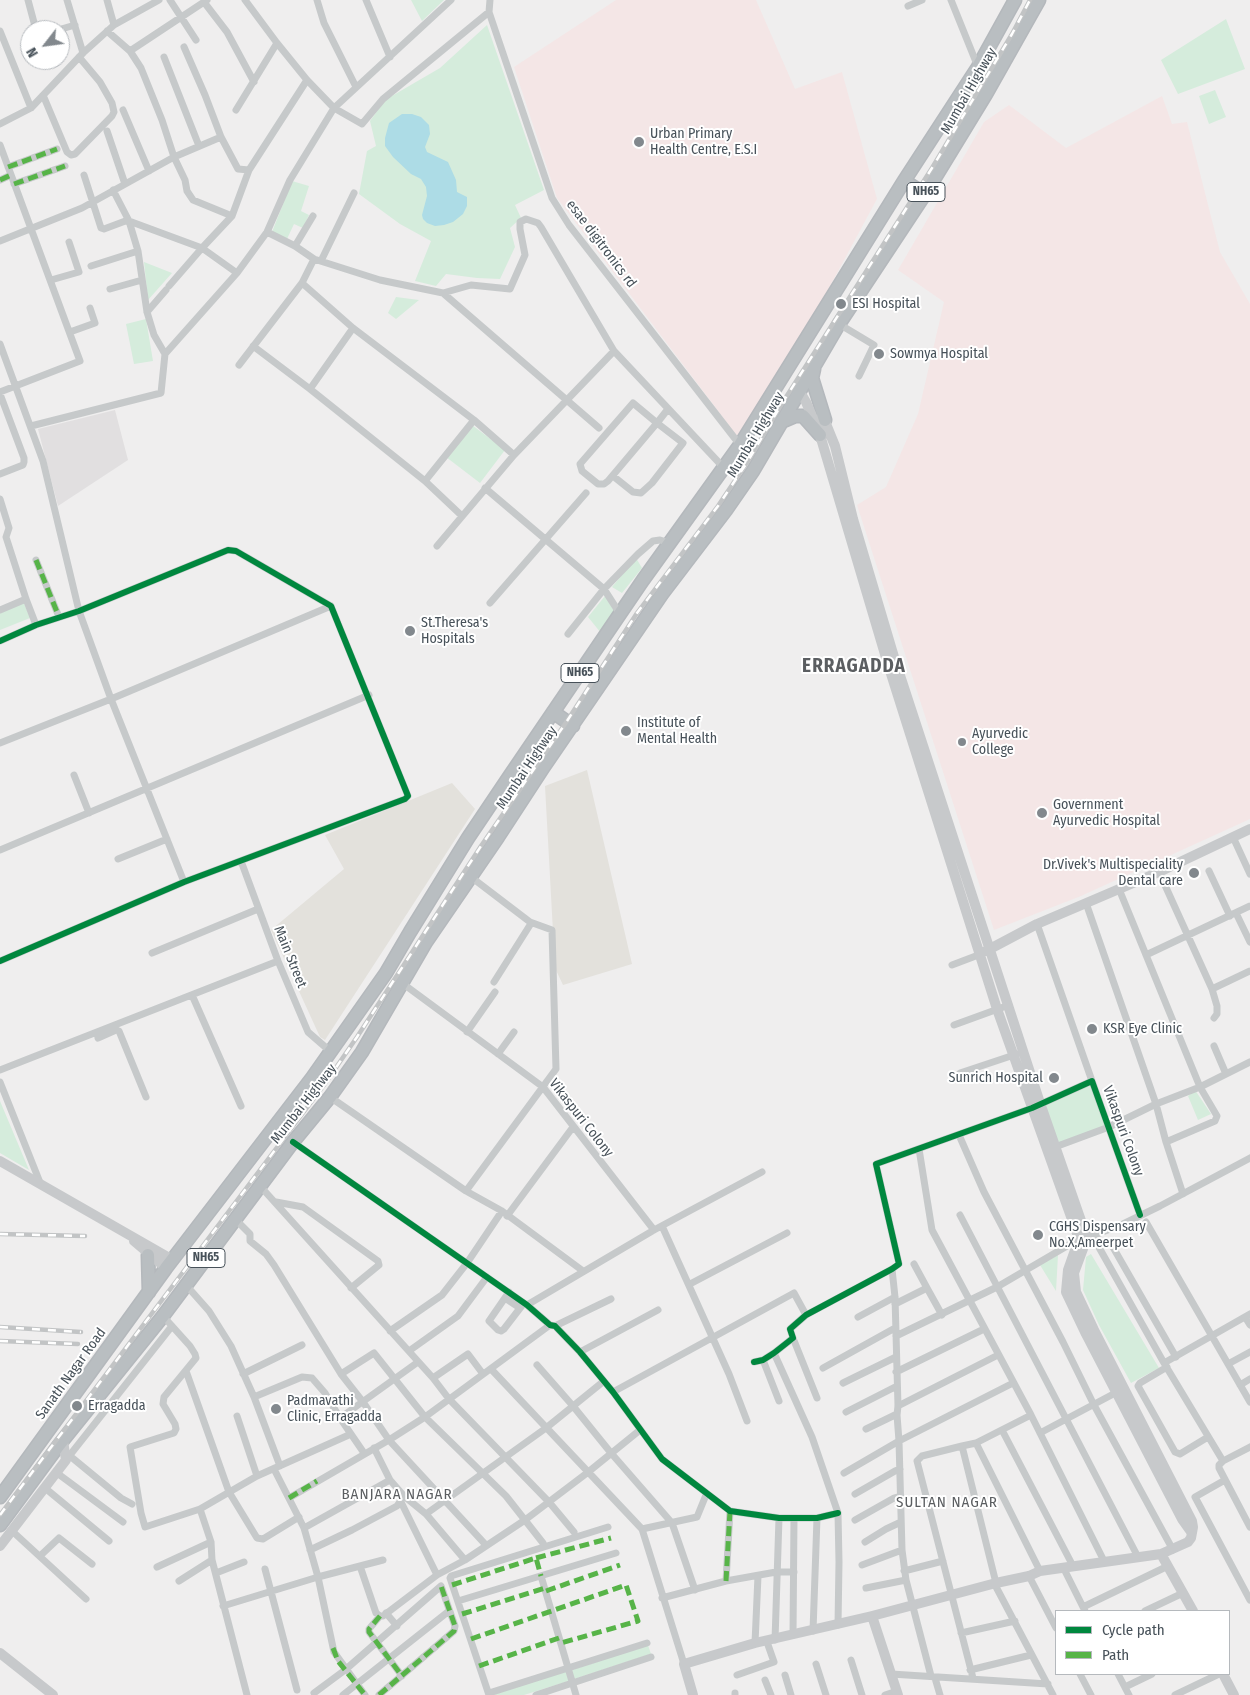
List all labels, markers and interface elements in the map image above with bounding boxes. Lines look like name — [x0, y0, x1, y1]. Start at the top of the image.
north arrow — [20, 20, 70, 70]
text: N — [23, 44, 42, 60]
street label: Mumbai Highway — [938, 45, 1000, 137]
place label: Urban Primary Health Centre, E.S.I — [650, 126, 757, 158]
marker: Urban Primary Health Centre, E.S.I — [632, 135, 646, 149]
road number: NH65 — [907, 182, 945, 202]
street label: esae digitronics rd — [563, 197, 639, 291]
place label: ESI Hospital — [852, 296, 920, 312]
marker: ESI Hospital — [834, 297, 848, 311]
place label: Sowmya Hospital — [890, 346, 988, 362]
marker: Sowmya Hospital — [872, 347, 886, 361]
street label: Mumbai Highway — [724, 389, 788, 481]
place label: St.Theresa's Hospitals — [421, 615, 488, 648]
marker: St.Theresa's Hospitals — [403, 624, 417, 638]
district label: ERRAGADDA — [801, 656, 907, 678]
road number: NH65 — [561, 664, 599, 682]
place label: Institute of Mental Health — [637, 715, 717, 748]
street label: Mumbai Highway — [493, 723, 561, 813]
marker: Institute of Mental Health — [619, 724, 633, 738]
place label: Ayurvedic College — [972, 726, 1028, 759]
marker: Ayurvedic College — [956, 736, 968, 748]
place label: Government Ayurvedic Hospital — [1053, 797, 1160, 830]
marker: Government Ayurvedic Hospital — [1035, 806, 1049, 820]
place label: Dr.Vivek's Multispeciality Dental care — [1043, 857, 1183, 890]
marker: Dr.Vivek's Multispeciality Dental care — [1187, 866, 1201, 880]
street label: Main Street — [270, 924, 310, 990]
place label: KSR Eye Clinic — [1103, 1021, 1182, 1037]
marker: KSR Eye Clinic — [1085, 1022, 1099, 1036]
street label: Mumbai Highway — [268, 1061, 340, 1147]
place label: Sunrich Hospital — [949, 1070, 1043, 1086]
marker: Sunrich Hospital — [1047, 1071, 1061, 1085]
street label: Vikaspuri Colony — [545, 1075, 617, 1161]
street label: Vikaspuri Colony — [1099, 1084, 1147, 1178]
place label: CGHS Dispensary No.X,Ameerpet — [1049, 1219, 1146, 1252]
marker: CGHS Dispensary No.X,Ameerpet — [1031, 1228, 1045, 1242]
road number: NH65 — [187, 1248, 225, 1268]
street label: Sanath Nagar Road — [32, 1325, 110, 1423]
place label: Padmavathi Clinic, Erragadda — [287, 1393, 382, 1425]
place label: Erragadda — [88, 1398, 146, 1414]
marker: Erragadda — [70, 1399, 84, 1413]
marker: Padmavathi Clinic, Erragadda — [269, 1402, 283, 1416]
district label: BANJARA NAGAR — [340, 1486, 454, 1504]
district label: SULTAN NAGAR — [895, 1494, 999, 1512]
legend — [1055, 1610, 1230, 1675]
text: Cycle path — [1102, 1621, 1165, 1639]
text: Path — [1102, 1646, 1129, 1664]

